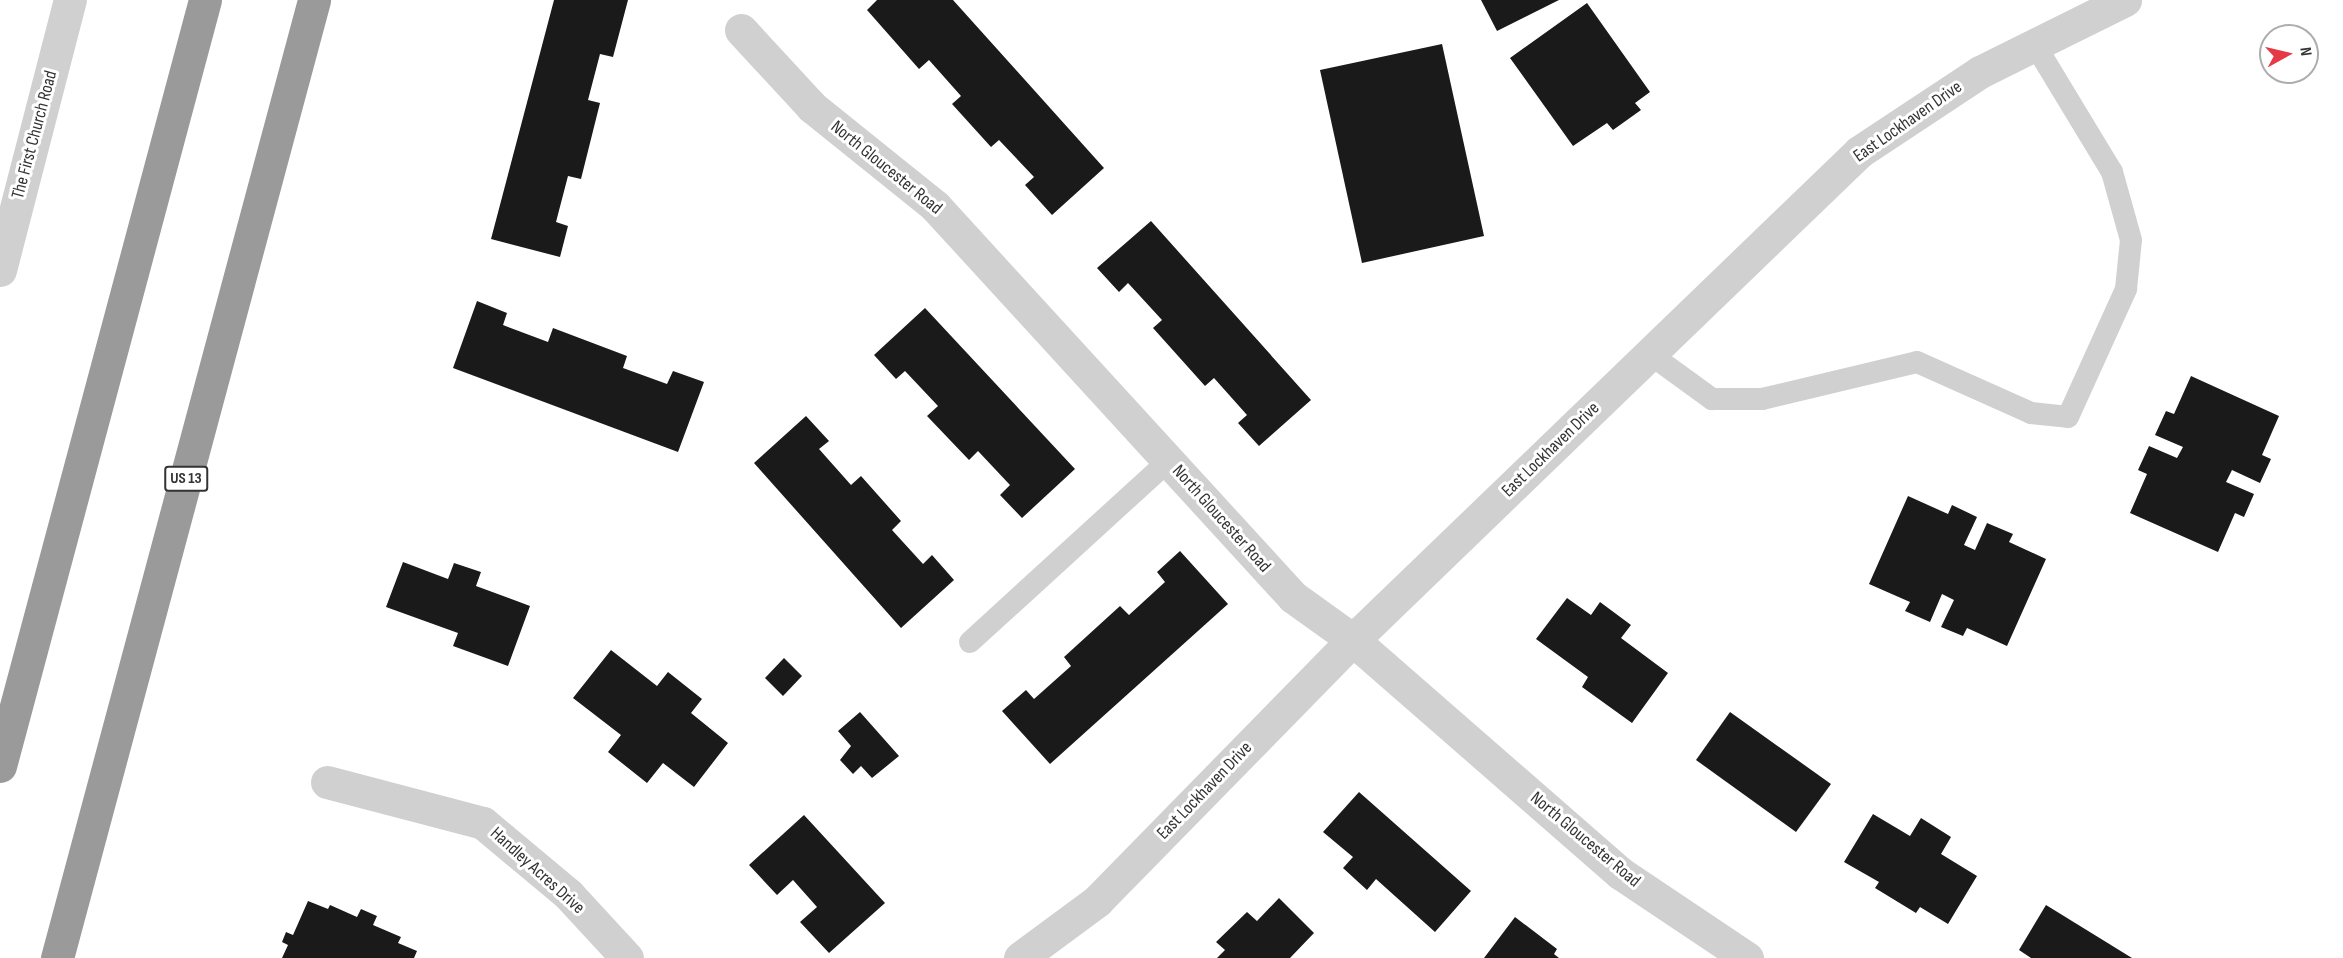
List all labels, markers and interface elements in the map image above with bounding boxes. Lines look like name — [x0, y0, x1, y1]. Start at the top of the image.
north arrow — [2259, 24, 2319, 84]
text: N — [2295, 46, 2315, 57]
street label: The First Church Road — [8, 69, 62, 201]
street label: East Lockhaven Drive — [1850, 77, 1966, 167]
street label: North Gloucester Road — [826, 117, 946, 219]
street label: East Lockhaven Drive — [1498, 398, 1604, 502]
street label: North Gloucester Road — [1167, 461, 1275, 577]
road number: US 13 — [164, 466, 208, 492]
street label: East Lockhaven Drive — [1153, 738, 1257, 844]
street label: North Gloucester Road — [1526, 788, 1644, 892]
street label: Handley Acres Drive — [485, 823, 589, 919]

